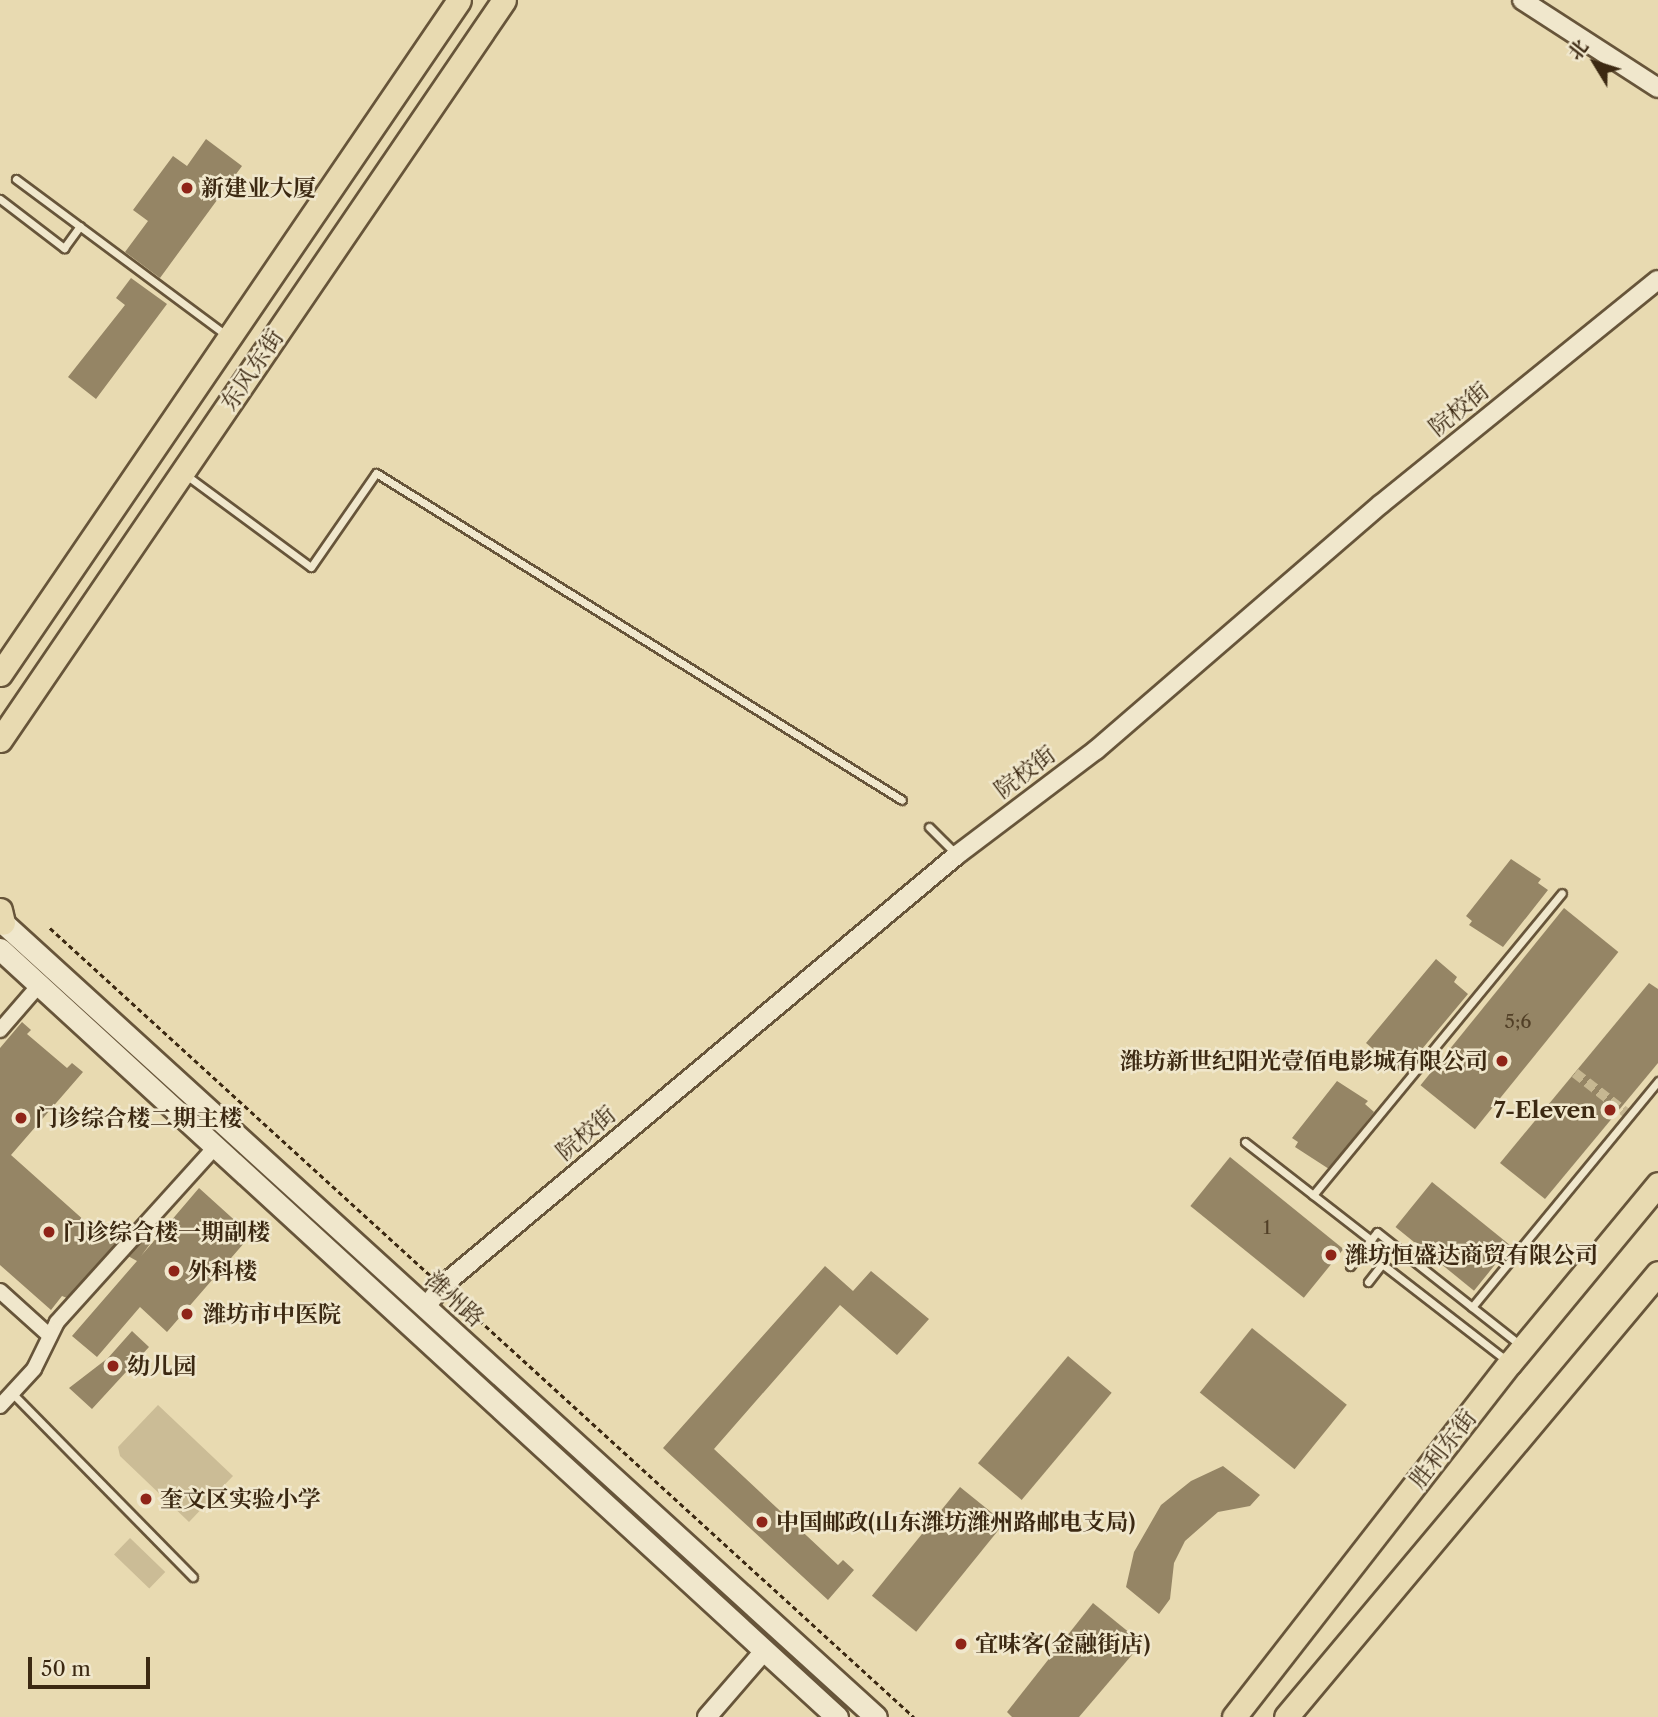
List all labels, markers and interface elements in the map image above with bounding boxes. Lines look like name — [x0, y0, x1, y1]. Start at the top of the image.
north arrow — [1560, 28, 1630, 98]
text: 北 — [1563, 35, 1593, 64]
place label: 新建业大厦 — [201, 174, 316, 202]
marker: 新建业大厦 — [179, 180, 195, 196]
street label: 东风东街 — [215, 324, 289, 416]
street label: 院校街 — [1424, 377, 1494, 441]
street label: 院校街 — [989, 740, 1061, 804]
house number: 5;6 — [1505, 1011, 1531, 1033]
place label: 潍坊新世纪阳光壹佰电影城有限公司 — [1120, 1047, 1488, 1075]
marker: 潍坊新世纪阳光壹佰电影城有限公司 — [1494, 1053, 1510, 1069]
place label: 7-Eleven — [1494, 1096, 1596, 1124]
street label: 院校街 — [551, 1100, 621, 1166]
marker: 7-Eleven — [1602, 1102, 1618, 1118]
place label: 门诊综合楼二期主楼 — [35, 1104, 242, 1132]
marker: 门诊综合楼二期主楼 — [13, 1110, 29, 1126]
house number: 1 — [1263, 1217, 1271, 1239]
place label: 门诊综合楼一期副楼 — [63, 1218, 270, 1246]
marker: 门诊综合楼一期副楼 — [41, 1224, 57, 1240]
place label: 潍坊恒盛达商贸有限公司 — [1345, 1241, 1598, 1269]
marker: 潍坊恒盛达商贸有限公司 — [1323, 1247, 1339, 1263]
place label: 外科楼 — [188, 1257, 257, 1285]
marker: 外科楼 — [166, 1263, 182, 1279]
street label: 潍州路 — [420, 1266, 490, 1332]
place label: 潍坊市中医院 — [203, 1300, 341, 1328]
marker: 潍坊市中医院 — [177, 1304, 197, 1324]
place label: 幼儿园 — [127, 1352, 196, 1380]
marker: 幼儿园 — [105, 1358, 121, 1374]
street label: 胜利东街 — [1404, 1404, 1482, 1494]
place label: 奎文区实验小学 — [160, 1485, 321, 1513]
marker: 奎文区实验小学 — [138, 1491, 154, 1507]
place label: 中国邮政(山东潍坊潍州路邮电支局) — [776, 1508, 1135, 1536]
marker: 中国邮政(山东潍坊潍州路邮电支局) — [754, 1514, 770, 1530]
place label: 宜味客(金融街店) — [975, 1630, 1150, 1658]
marker: 宜味客(金融街店) — [953, 1636, 969, 1652]
scale bar — [32, 1644, 154, 1688]
text: 50 m — [41, 1656, 91, 1681]

